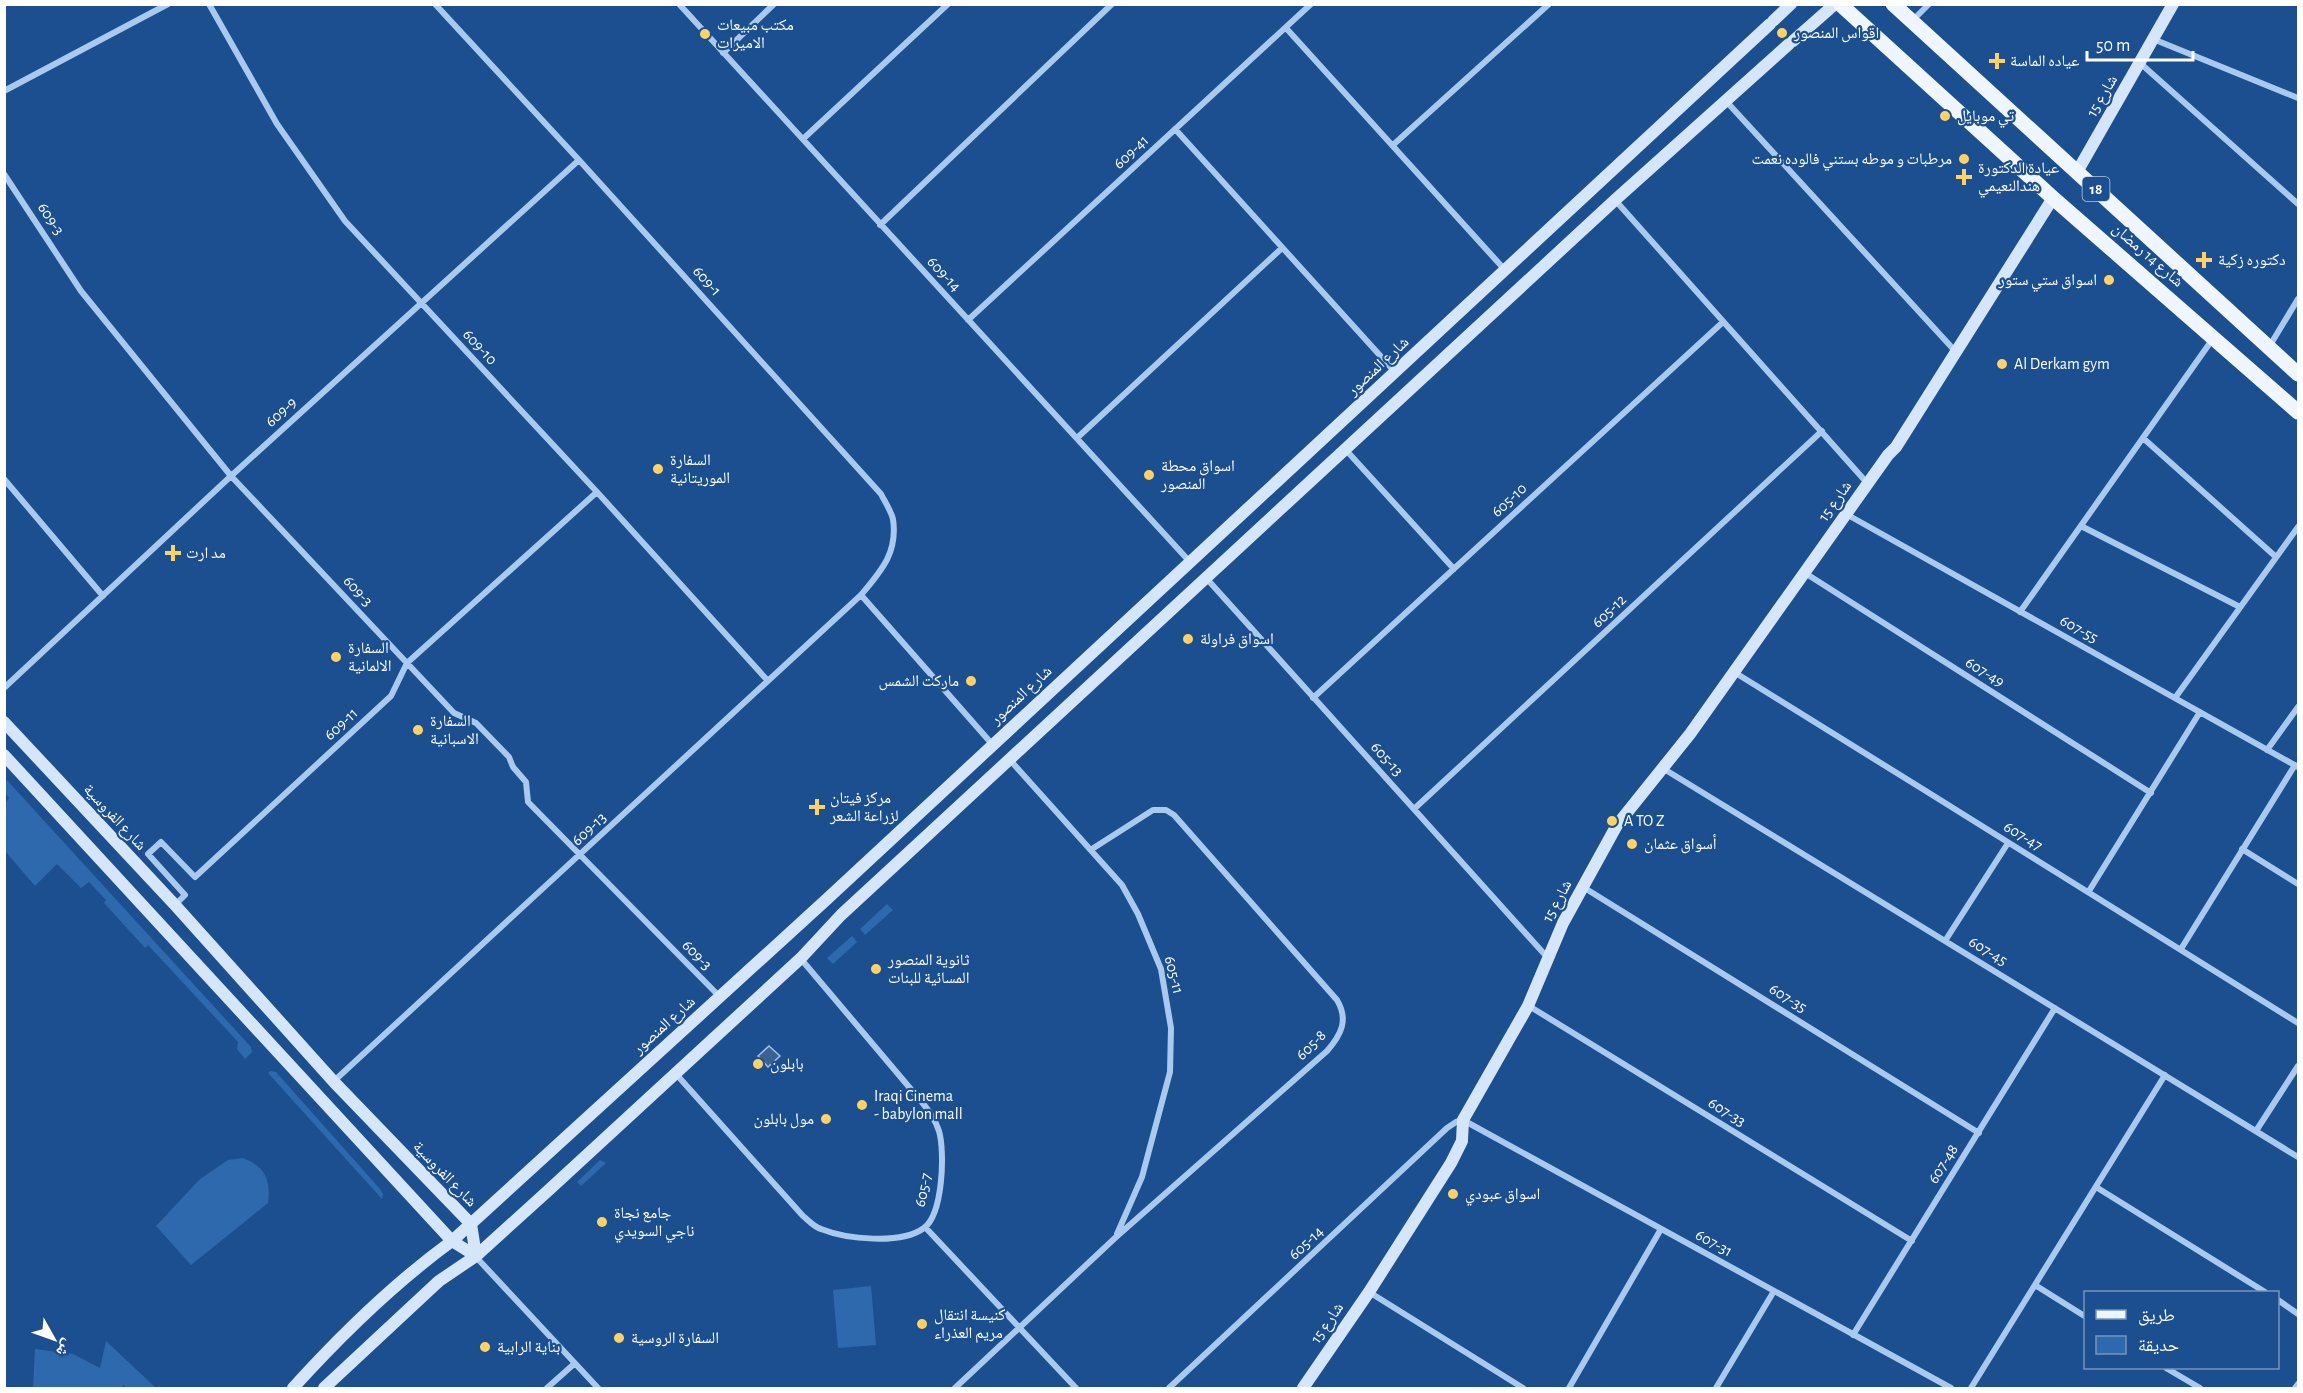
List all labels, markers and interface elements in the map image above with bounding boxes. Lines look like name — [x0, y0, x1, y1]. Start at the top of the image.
place label: مكتب مبيعات الاميرات — [717, 17, 794, 52]
scale bar — [2087, 24, 2194, 62]
place label: اقواس المنصور — [1793, 25, 1879, 43]
marker: اقواس المنصور — [1775, 26, 1789, 40]
marker: مكتب مبيعات الاميرات — [698, 27, 712, 41]
text: 50 m — [2096, 37, 2130, 55]
marker: عياده الماسة — [1988, 52, 2006, 70]
place label: عياده الماسة — [2010, 53, 2079, 69]
street label: شارع 15 — [2084, 72, 2122, 121]
place label: تي موبايل — [1957, 108, 2015, 128]
marker: تي موبايل — [1938, 109, 1952, 123]
street label: 609-41 — [1110, 132, 1152, 172]
place label: مرطبات و موطه بستني فالوده نعمت — [1751, 151, 1952, 171]
marker: مرطبات و موطه بستني فالوده نعمت — [1957, 152, 1971, 166]
place label: عيادة الدكتورة هندالنعيمي — [1978, 160, 2059, 198]
marker: عيادة الدكتورة هندالنعيمي — [1955, 168, 1973, 186]
road number: 18 — [2082, 177, 2110, 201]
street label: 609-3 — [35, 200, 67, 238]
street label: شارع 14 رمضان — [2108, 220, 2187, 291]
marker: دكتوره زكية — [2195, 251, 2213, 269]
place label: دكتوره زكية — [2218, 252, 2286, 269]
street label: 609-14 — [924, 253, 964, 295]
street label: 609-1 — [690, 263, 724, 299]
place label: اسواق ستي ستور — [1998, 272, 2097, 292]
marker: اسواق ستي ستور — [2102, 273, 2116, 287]
street label: 609-10 — [460, 326, 500, 368]
street label: شارع المنصور — [1343, 334, 1413, 400]
place label: Al Derkam gym — [2014, 356, 2110, 373]
marker: Al Derkam gym — [1995, 357, 2009, 371]
street label: 609-9 — [262, 394, 300, 430]
place label: السفارة الموريتانية — [670, 452, 730, 487]
place label: اسواق محطة المنصور — [1160, 458, 1235, 493]
marker: السفارة الموريتانية — [651, 462, 665, 476]
marker: اسواق محطة المنصور — [1142, 468, 1156, 482]
street label: شارع 15 — [1815, 478, 1856, 525]
street label: 605-10 — [1488, 480, 1530, 520]
marker: مد ارت — [164, 544, 182, 562]
place label: مد ارت — [186, 545, 226, 562]
street label: 609-3 — [340, 573, 376, 609]
street label: 605-12 — [1589, 591, 1629, 631]
street label: 607-55 — [2057, 612, 2101, 646]
place label: اسواق فراولة — [1200, 631, 1274, 649]
marker: اسواق فراولة — [1181, 632, 1195, 646]
place label: السفارة الالمانية — [348, 640, 392, 674]
marker: السفارة الالمانية — [329, 650, 343, 664]
street label: 607-49 — [1963, 654, 2007, 690]
street label: شارع المنصور — [986, 663, 1056, 729]
place label: ماركت الشمس — [878, 673, 959, 691]
marker: ماركت الشمس — [964, 674, 978, 688]
street label: 609-11 — [321, 705, 361, 743]
place label: السفارة الاسبانية — [430, 713, 479, 747]
marker: السفارة الاسبانية — [411, 723, 425, 737]
street label: 605-13 — [1368, 739, 1406, 779]
street label: شارع الفروسية — [79, 781, 149, 855]
place label: مركز فيتان لزراعة الشعر — [829, 790, 899, 825]
marker: مركز فيتان لزراعة الشعر — [808, 798, 826, 816]
street label: 609-13 — [569, 809, 609, 849]
place label: A TO Z — [1624, 813, 1664, 829]
marker: A TO Z — [1605, 814, 1619, 828]
street label: 607-47 — [2001, 818, 2045, 854]
place label: أسواق عثمان — [1644, 834, 1717, 854]
marker: أسواق عثمان — [1625, 837, 1639, 851]
street label: شارع 15 — [1539, 877, 1576, 926]
street label: 607-45 — [1966, 933, 2010, 969]
street label: 609-3 — [679, 937, 715, 973]
place label: ثانوية المنصور المسائية للبنات — [887, 952, 970, 986]
street label: 605-11 — [1162, 954, 1186, 996]
marker: ثانوية المنصور المسائية للبنات — [869, 962, 883, 976]
street label: 607-35 — [1766, 980, 1810, 1016]
street label: شارع المنصور — [629, 993, 700, 1059]
street label: 605-8 — [1293, 1027, 1329, 1063]
place label: بابلون — [770, 1056, 804, 1074]
marker: بابلون — [751, 1057, 765, 1071]
place label: Iraqi Cinema - babylon mall — [874, 1088, 963, 1123]
street label: 607-33 — [1705, 1094, 1749, 1130]
marker: Iraqi Cinema - babylon mall — [855, 1098, 869, 1112]
place label: مول بابلون — [753, 1111, 814, 1129]
marker: مول بابلون — [819, 1112, 833, 1126]
street label: شارع الفروسية — [409, 1138, 480, 1211]
street label: 607-48 — [1925, 1142, 1961, 1186]
street label: 605-7 — [912, 1171, 934, 1208]
place label: اسواق عبودي — [1465, 1186, 1540, 1206]
marker: اسواق عبودي — [1446, 1187, 1460, 1201]
place label: جامع نجاة ناجي السويدي — [614, 1205, 695, 1243]
marker: جامع نجاة ناجي السويدي — [595, 1215, 609, 1229]
street label: 605-14 — [1286, 1223, 1327, 1263]
street label: 607-31 — [1693, 1226, 1735, 1260]
legend — [2084, 1291, 2279, 1369]
street label: شارع 15 — [1308, 1300, 1348, 1347]
place label: كنيسة انتقال مريم العذراء — [934, 1307, 1006, 1343]
text: طريق — [2138, 1307, 2175, 1326]
north arrow — [24, 1309, 84, 1369]
marker: كنيسة انتقال مريم العذراء — [915, 1317, 929, 1331]
place label: السفارة الروسية — [631, 1330, 719, 1347]
marker: السفارة الروسية — [612, 1331, 626, 1345]
text: ش — [52, 1336, 76, 1360]
text: حديقة — [2138, 1337, 2179, 1355]
place label: بناية الرابية — [497, 1339, 560, 1356]
marker: بناية الرابية — [478, 1340, 492, 1354]

